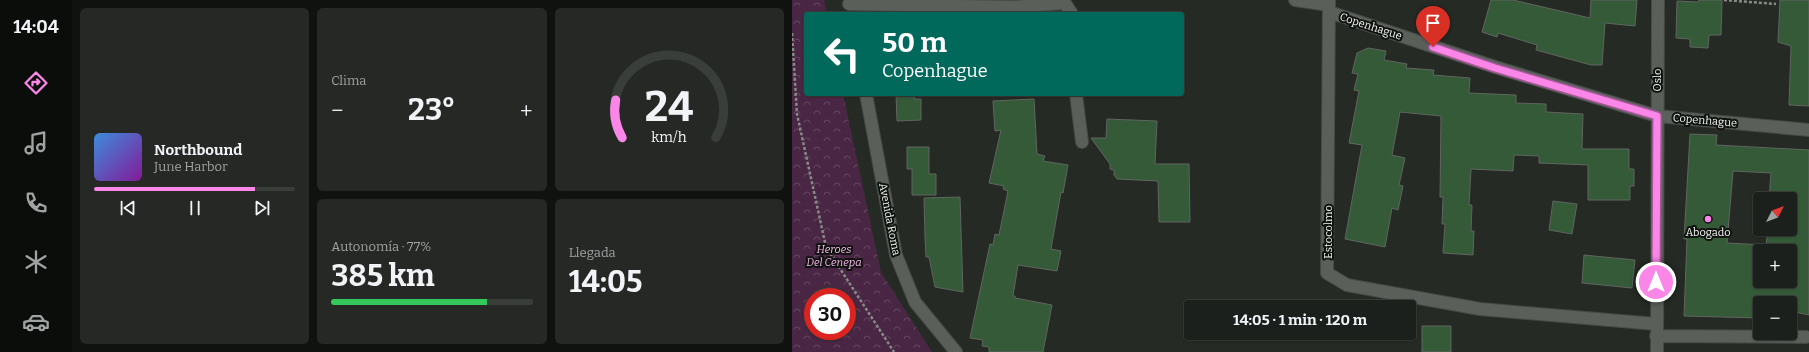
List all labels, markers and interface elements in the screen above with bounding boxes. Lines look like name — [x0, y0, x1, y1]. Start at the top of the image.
pin — [1416, 6, 1450, 47]
street label: Copenhague — [1338, 10, 1404, 43]
icon: arrive — [1422, 12, 1444, 34]
text: 14:04 — [13, 16, 59, 38]
text: 50 m — [882, 26, 947, 59]
icon: left — [816, 28, 868, 80]
text: Copenhague — [882, 60, 988, 82]
icon: directions — [22, 69, 50, 97]
street label: Oslo — [1651, 69, 1664, 91]
text: Clima — [331, 73, 366, 88]
text: 24 — [645, 81, 694, 131]
text: 23° — [408, 92, 455, 128]
text: − — [331, 97, 343, 124]
text: + — [520, 97, 533, 124]
street label: Copenhague — [1672, 111, 1738, 130]
text: km/h — [652, 128, 687, 145]
icon: music — [22, 129, 50, 157]
text: Northbound — [154, 141, 242, 159]
text: June Harbor — [154, 159, 228, 174]
street label: Avenida Roma — [876, 182, 903, 256]
icon: phone — [22, 189, 50, 217]
north arrow — [1753, 192, 1797, 236]
map controls — [1753, 192, 1797, 340]
icon: previous — [117, 197, 139, 219]
icon: pause — [184, 197, 206, 219]
icon: next — [251, 197, 273, 219]
street label: Estocolmo — [1322, 205, 1335, 259]
marker: Abogado — [1703, 214, 1713, 224]
place label: Abogado — [1685, 226, 1731, 239]
text: Autonomía · 77% — [331, 239, 431, 254]
park label: Heroes Del Cenepa — [806, 243, 862, 269]
button: + — [1753, 244, 1797, 288]
text: Llegada — [569, 245, 616, 260]
icon: climate — [22, 248, 50, 276]
text: 385 km — [331, 258, 435, 294]
position arrow — [1635, 261, 1677, 303]
text: 14:05 — [569, 264, 642, 300]
speed limit sign: 30 — [804, 288, 856, 340]
button: − — [1753, 296, 1797, 340]
icon: car — [22, 308, 50, 336]
text: 14:05 · 1 min · 120 m — [1233, 311, 1367, 329]

